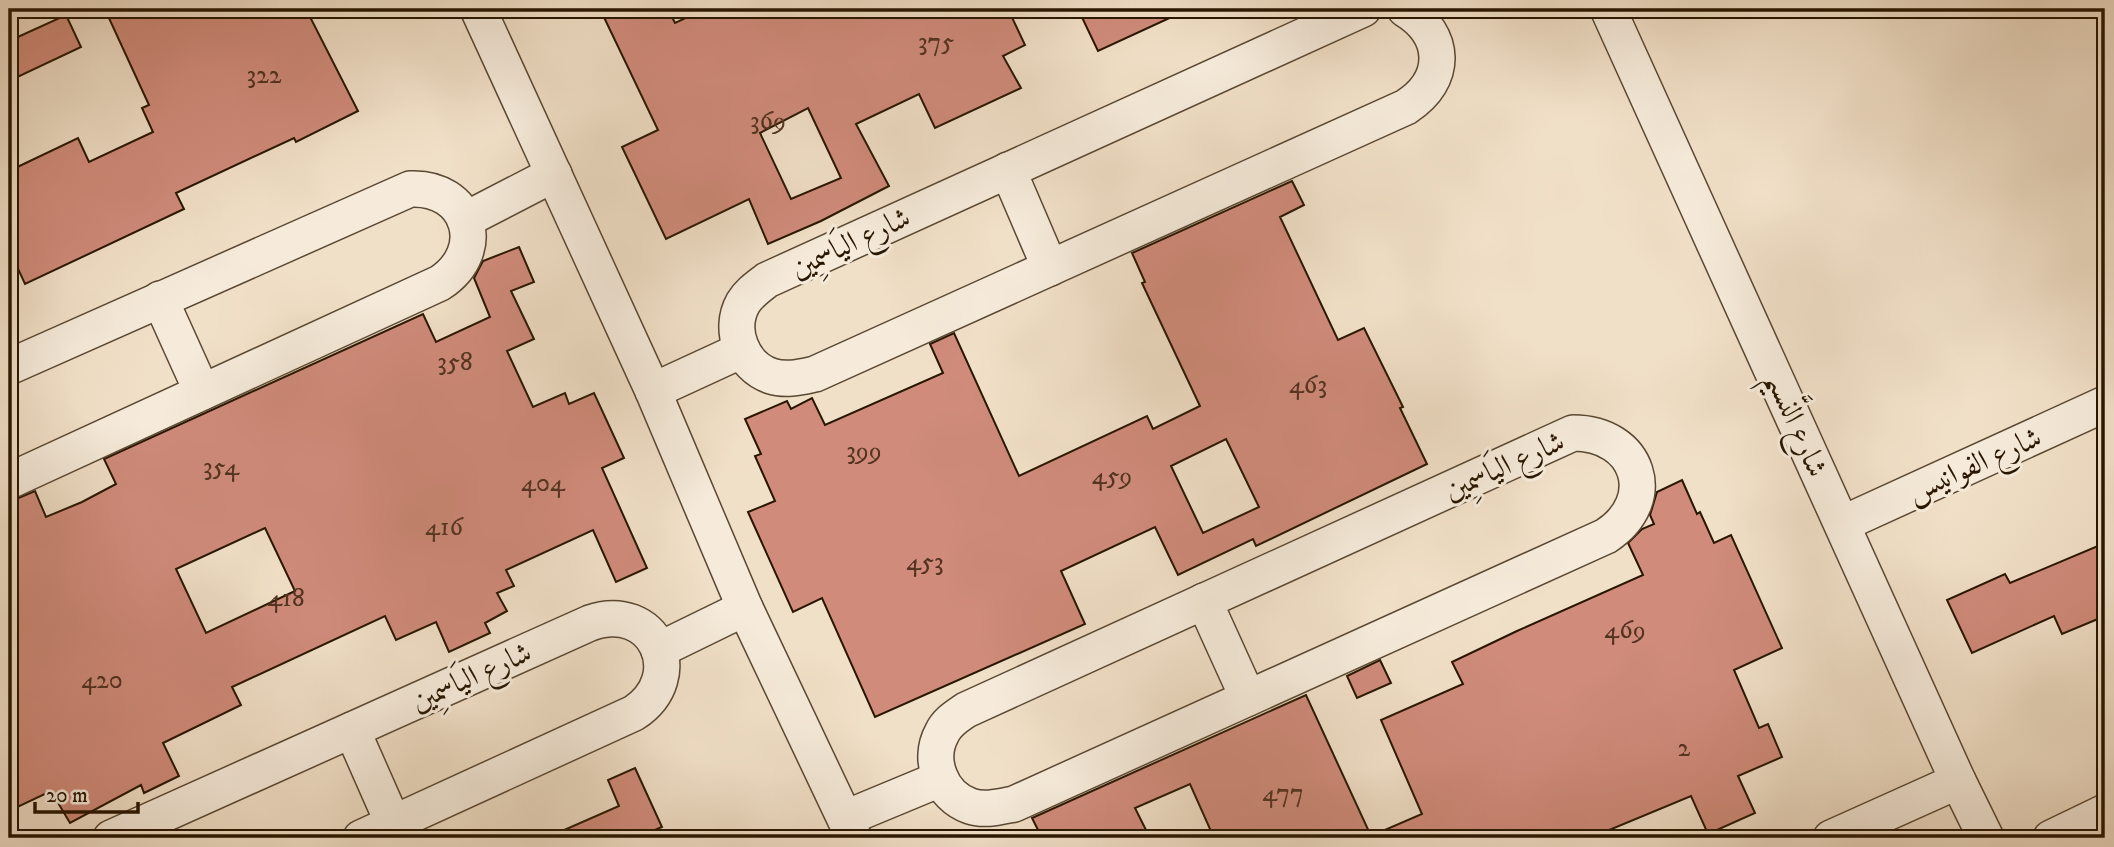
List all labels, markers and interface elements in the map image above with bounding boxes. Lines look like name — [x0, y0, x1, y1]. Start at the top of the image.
house number: 375 — [918, 26, 954, 59]
house number: 322 — [246, 59, 282, 92]
house number: 369 — [750, 105, 786, 138]
street label: شارع اليَاسمِين — [783, 195, 919, 292]
house number: 358 — [437, 346, 473, 379]
street label: شارع النَّسيم — [1748, 363, 1843, 487]
house number: 463 — [1289, 369, 1327, 402]
street label: شارع اليَاسمِين — [1436, 419, 1573, 514]
street label: شارع الفوانيس — [1902, 419, 2050, 516]
house number: 399 — [846, 435, 882, 468]
house number: 354 — [203, 451, 240, 484]
house number: 459 — [1092, 460, 1132, 493]
house number: 404 — [521, 467, 566, 500]
house number: 416 — [425, 511, 464, 544]
house number: 453 — [906, 546, 944, 579]
house number: 418 — [267, 582, 305, 615]
house number: 469 — [1604, 614, 1646, 647]
street label: شارع اليَاسمِين — [403, 630, 540, 725]
house number: 420 — [81, 664, 123, 697]
house number: 2 — [1678, 732, 1691, 765]
scale bar — [35, 770, 138, 814]
house number: 477 — [1262, 777, 1304, 810]
text: 20 m — [46, 783, 88, 809]

